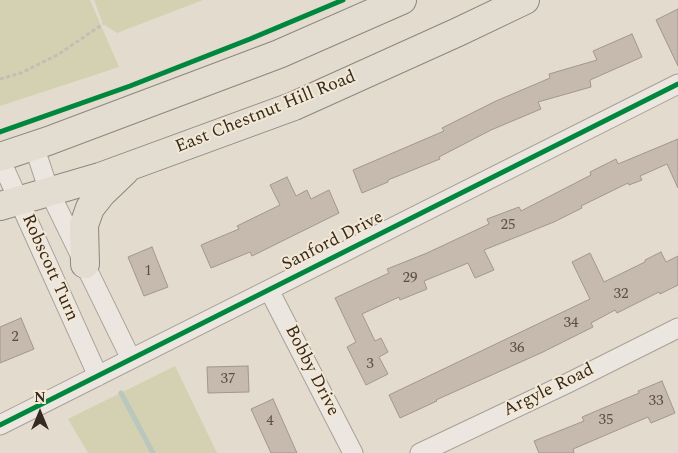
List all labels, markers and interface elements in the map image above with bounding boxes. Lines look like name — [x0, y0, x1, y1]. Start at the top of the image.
street label: East Chestnut Hill Road — [173, 67, 359, 159]
street label: Sanford Drive — [279, 207, 387, 277]
street label: Robscott Turn — [16, 211, 82, 325]
house number: 25 — [501, 217, 515, 235]
house number: 1 — [144, 263, 152, 281]
house number: 29 — [403, 270, 417, 288]
house number: 32 — [614, 286, 628, 304]
house number: 34 — [564, 315, 578, 333]
street label: Bobby Drive — [279, 322, 343, 420]
house number: 2 — [11, 329, 19, 347]
house number: 36 — [510, 340, 524, 358]
house number: 3 — [366, 356, 374, 374]
street label: Argyle Road — [500, 360, 598, 422]
house number: 37 — [221, 371, 235, 389]
text: N — [34, 387, 46, 408]
north arrow — [15, 388, 65, 438]
house number: 33 — [649, 393, 663, 411]
house number: 35 — [599, 412, 613, 430]
house number: 4 — [266, 413, 274, 431]

